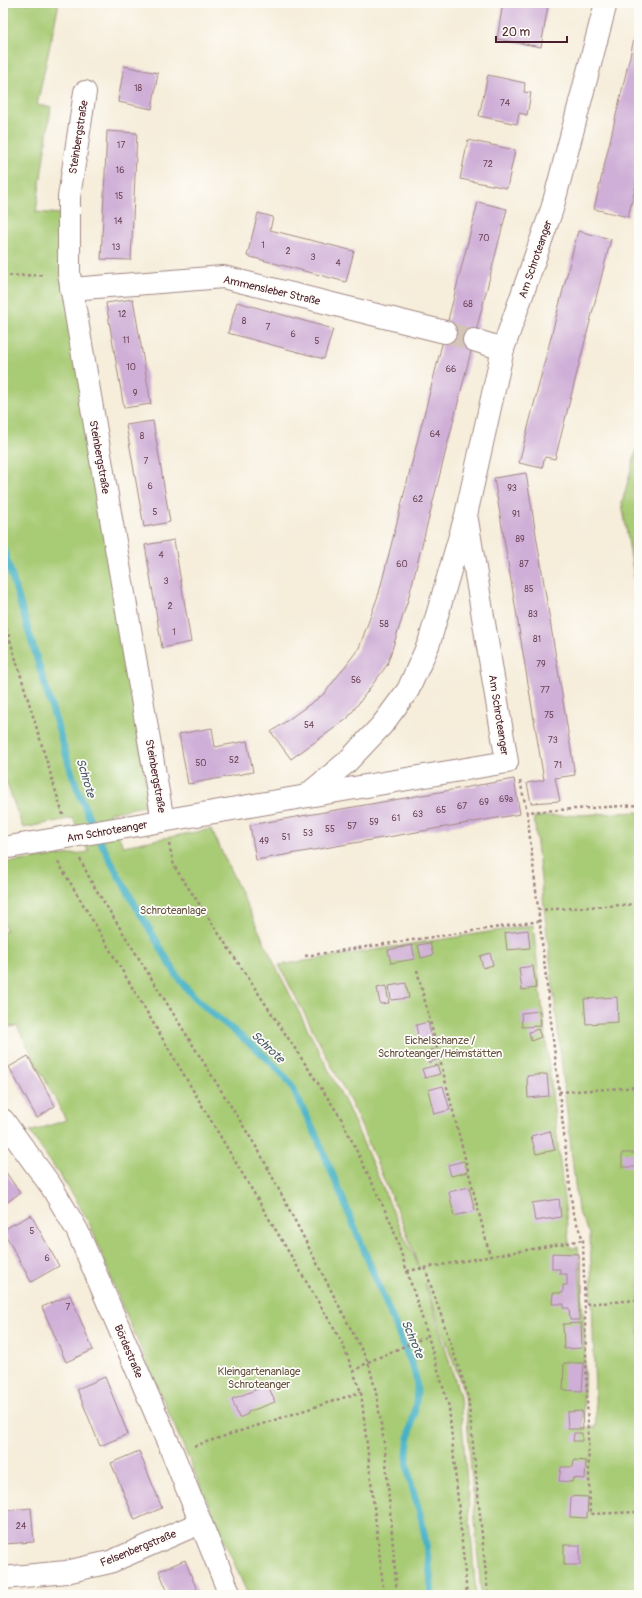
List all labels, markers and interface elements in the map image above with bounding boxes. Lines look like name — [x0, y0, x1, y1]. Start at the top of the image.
scale bar — [496, 18, 567, 44]
text: 20 m — [502, 25, 531, 40]
house number: 18 — [134, 83, 142, 94]
house number: 74 — [500, 98, 511, 109]
street label: Steinbergstraße — [66, 99, 91, 175]
house number: 17 — [117, 140, 125, 151]
house number: 72 — [483, 159, 493, 170]
house number: 16 — [116, 165, 124, 176]
house number: 15 — [115, 191, 123, 202]
house number: 14 — [114, 216, 123, 227]
street label: Am Schroteanger — [516, 218, 555, 300]
house number: 70 — [479, 233, 489, 244]
house number: 1 — [261, 240, 265, 251]
house number: 13 — [112, 242, 120, 253]
house number: 2 — [285, 246, 291, 257]
house number: 3 — [310, 252, 316, 263]
house number: 4 — [335, 258, 341, 269]
street label: Ammensleber Straße — [222, 273, 322, 308]
house number: 68 — [463, 299, 473, 310]
house number: 12 — [118, 309, 126, 320]
house number: 8 — [242, 316, 247, 327]
house number: 7 — [266, 322, 271, 333]
house number: 6 — [290, 329, 296, 340]
house number: 11 — [122, 335, 130, 346]
house number: 5 — [315, 336, 320, 347]
house number: 10 — [126, 362, 136, 373]
house number: 66 — [446, 364, 456, 375]
house number: 9 — [133, 388, 138, 399]
street label: Steinbergstraße — [87, 419, 112, 495]
house number: 64 — [430, 429, 441, 440]
house number: 8 — [140, 431, 145, 442]
house number: 7 — [144, 456, 149, 467]
house number: 6 — [147, 481, 153, 492]
house number: 93 — [507, 483, 517, 494]
house number: 62 — [413, 494, 423, 505]
house number: 5 — [153, 507, 158, 518]
house number: 91 — [512, 509, 520, 520]
house number: 89 — [515, 534, 525, 545]
house number: 4 — [158, 550, 164, 561]
house number: 60 — [396, 559, 408, 570]
house number: 87 — [519, 559, 529, 570]
house number: 3 — [163, 576, 169, 587]
house number: 85 — [524, 584, 534, 595]
house number: 2 — [167, 601, 173, 612]
house number: 83 — [528, 609, 538, 620]
house number: 58 — [379, 619, 389, 630]
house number: 1 — [172, 627, 176, 638]
house number: 81 — [533, 634, 541, 645]
house number: 79 — [536, 659, 546, 670]
street label: Am Schroteanger — [486, 674, 511, 756]
house number: 56 — [351, 675, 361, 686]
house number: 77 — [540, 685, 550, 696]
house number: 75 — [544, 710, 554, 721]
house number: 54 — [304, 720, 315, 731]
house number: 73 — [548, 735, 558, 746]
street label: Steinbergstraße — [143, 738, 168, 814]
house number: 52 — [229, 755, 239, 766]
water label: Schrote — [73, 757, 99, 800]
house number: 50 — [195, 758, 207, 769]
house number: 71 — [554, 760, 562, 771]
house number: 69a — [499, 794, 513, 805]
house number: 69 — [479, 797, 489, 808]
house number: 67 — [457, 801, 467, 812]
house number: 65 — [436, 805, 446, 816]
house number: 63 — [413, 809, 423, 820]
house number: 61 — [392, 813, 400, 824]
house number: 59 — [369, 817, 379, 828]
street label: Am Schroteanger — [66, 818, 148, 845]
house number: 57 — [347, 821, 357, 832]
house number: 55 — [325, 824, 335, 835]
house number: 53 — [303, 828, 313, 839]
house number: 51 — [282, 832, 290, 843]
house number: 49 — [259, 836, 269, 847]
park label: Schroteanlage — [140, 904, 207, 917]
water label: Schrote — [248, 1028, 288, 1067]
park label: Eichelschanze / Schroteanger/Heimstätten — [378, 1034, 502, 1060]
house number: 5 — [30, 1226, 35, 1237]
house number: 6 — [44, 1253, 50, 1264]
house number: 7 — [66, 1302, 71, 1313]
water label: Schrote — [398, 1318, 428, 1362]
street label: Bördestraße — [111, 1323, 146, 1380]
park label: Kleingartenanlage Schroteanger — [218, 1365, 301, 1391]
house number: 24 — [16, 1521, 27, 1532]
street label: Felsenbergstraße — [98, 1527, 179, 1570]

